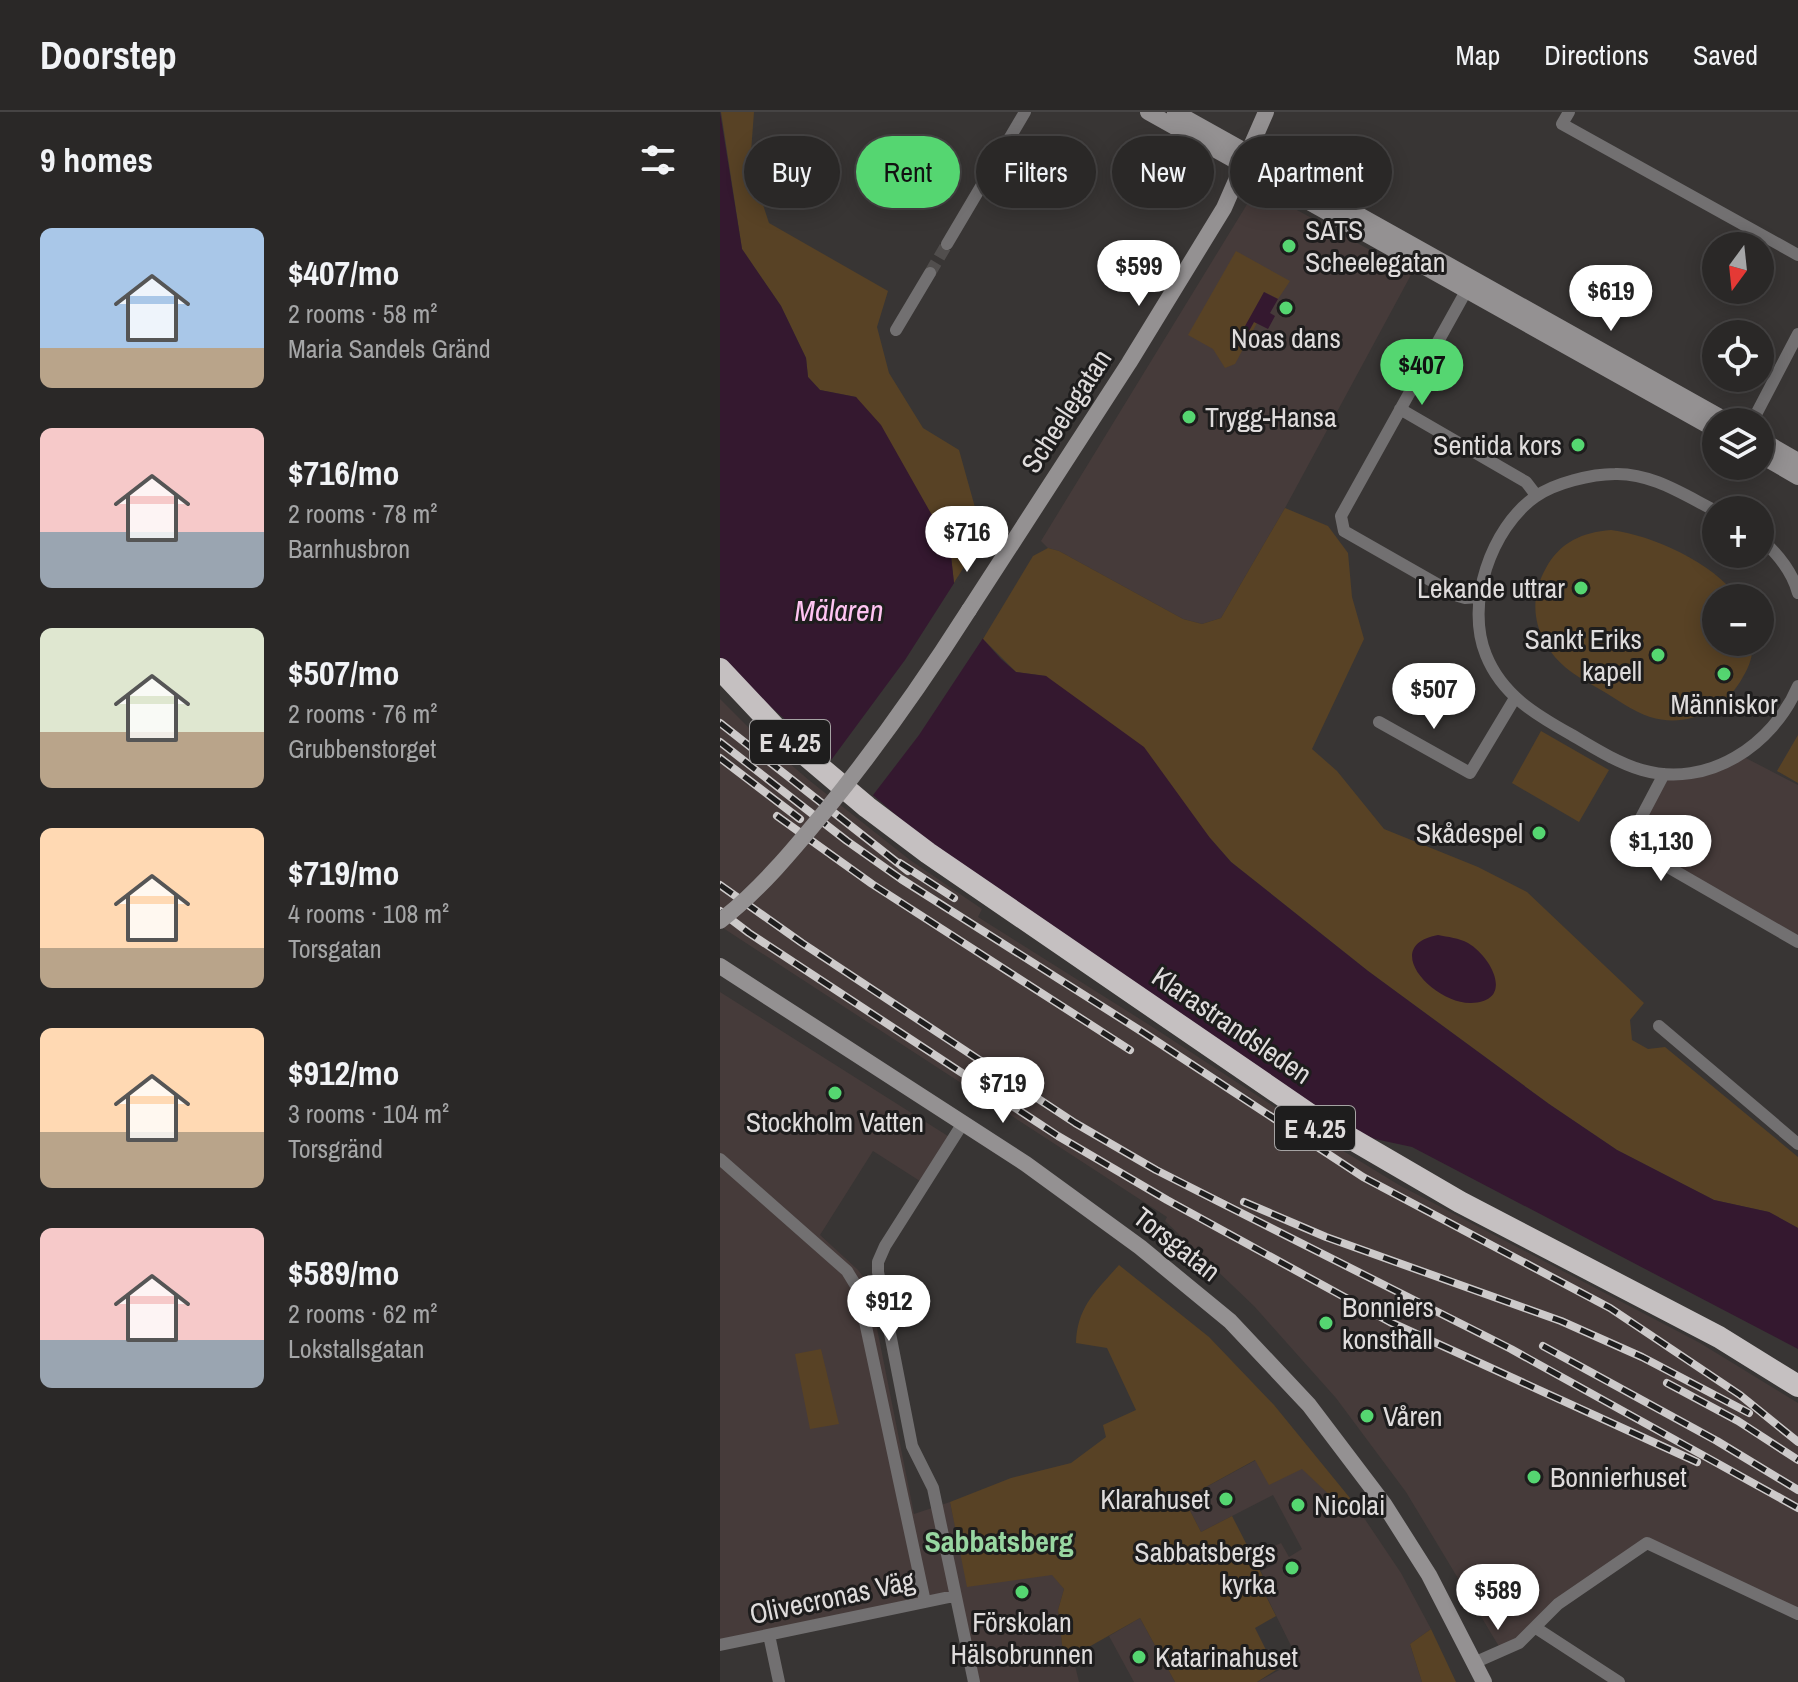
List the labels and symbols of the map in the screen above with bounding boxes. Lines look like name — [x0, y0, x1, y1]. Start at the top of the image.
place label: SATS Scheelegatan — [1305, 211, 1445, 281]
north arrow — [1702, 232, 1774, 304]
marker: SATS Scheelegatan — [1280, 237, 1298, 255]
pin: $599 — [1092, 240, 1186, 308]
pin: $619 — [1564, 265, 1658, 333]
marker: Noas dans — [1277, 299, 1295, 317]
place label: Noas dans — [1231, 319, 1341, 357]
pin: $407 — [1375, 339, 1469, 407]
street label: Scheelegatan — [1012, 342, 1120, 480]
place label: Trygg-Hansa — [1205, 398, 1337, 436]
marker: Trygg-Hansa — [1180, 408, 1198, 426]
place label: Sentida kors — [1433, 426, 1562, 464]
marker: Sentida kors — [1569, 436, 1587, 454]
pin: $716 — [920, 506, 1014, 574]
place label: Lekande uttrar — [1417, 569, 1565, 607]
marker: Lekande uttrar — [1572, 579, 1590, 597]
water label: Mälaren — [795, 590, 883, 630]
place label: Sankt Eriks kapell — [1525, 620, 1642, 690]
marker: Sankt Eriks kapell — [1649, 646, 1667, 664]
pin: $507 — [1387, 663, 1481, 731]
marker: Människor — [1715, 665, 1733, 683]
place label: Människor — [1670, 685, 1778, 723]
road number: E 4.25 — [750, 720, 830, 764]
place label: Skådespel — [1416, 814, 1523, 852]
pin: $1,130 — [1596, 815, 1726, 883]
marker: Skådespel — [1530, 824, 1548, 842]
street label: Klarastrandsleden — [1145, 958, 1319, 1092]
pin: $719 — [956, 1057, 1050, 1125]
marker: Stockholm Vatten — [826, 1084, 844, 1102]
place label: Stockholm Vatten — [746, 1103, 924, 1141]
road number: E 4.25 — [1275, 1106, 1355, 1150]
street label: Torsgatan — [1126, 1198, 1228, 1290]
pin: $912 — [842, 1275, 936, 1343]
place label: Bonniers konsthall — [1342, 1288, 1434, 1358]
marker: Bonniers konsthall — [1317, 1314, 1335, 1332]
place label: Våren — [1383, 1397, 1443, 1435]
marker: Våren — [1358, 1407, 1376, 1425]
place label: Bonnierhuset — [1550, 1458, 1687, 1496]
marker: Bonnierhuset — [1525, 1468, 1543, 1486]
place label: Klarahuset — [1100, 1480, 1210, 1518]
place label: Nicolai — [1314, 1486, 1385, 1524]
marker: Klarahuset — [1217, 1490, 1235, 1508]
marker: Nicolai — [1289, 1496, 1307, 1514]
district label: Sabbatsberg — [924, 1521, 1074, 1561]
place label: Sabbatsbergs kyrka — [1134, 1533, 1276, 1603]
marker: Sabbatsbergs kyrka — [1283, 1559, 1301, 1577]
street label: Olivecronas Väg — [746, 1561, 918, 1633]
pin: $589 — [1451, 1564, 1545, 1632]
marker: Förskolan Hälsobrunnen — [1013, 1583, 1031, 1601]
place label: Förskolan Hälsobrunnen — [951, 1603, 1093, 1673]
place label: Katarinahuset — [1155, 1638, 1298, 1676]
marker: Katarinahuset — [1130, 1648, 1148, 1666]

